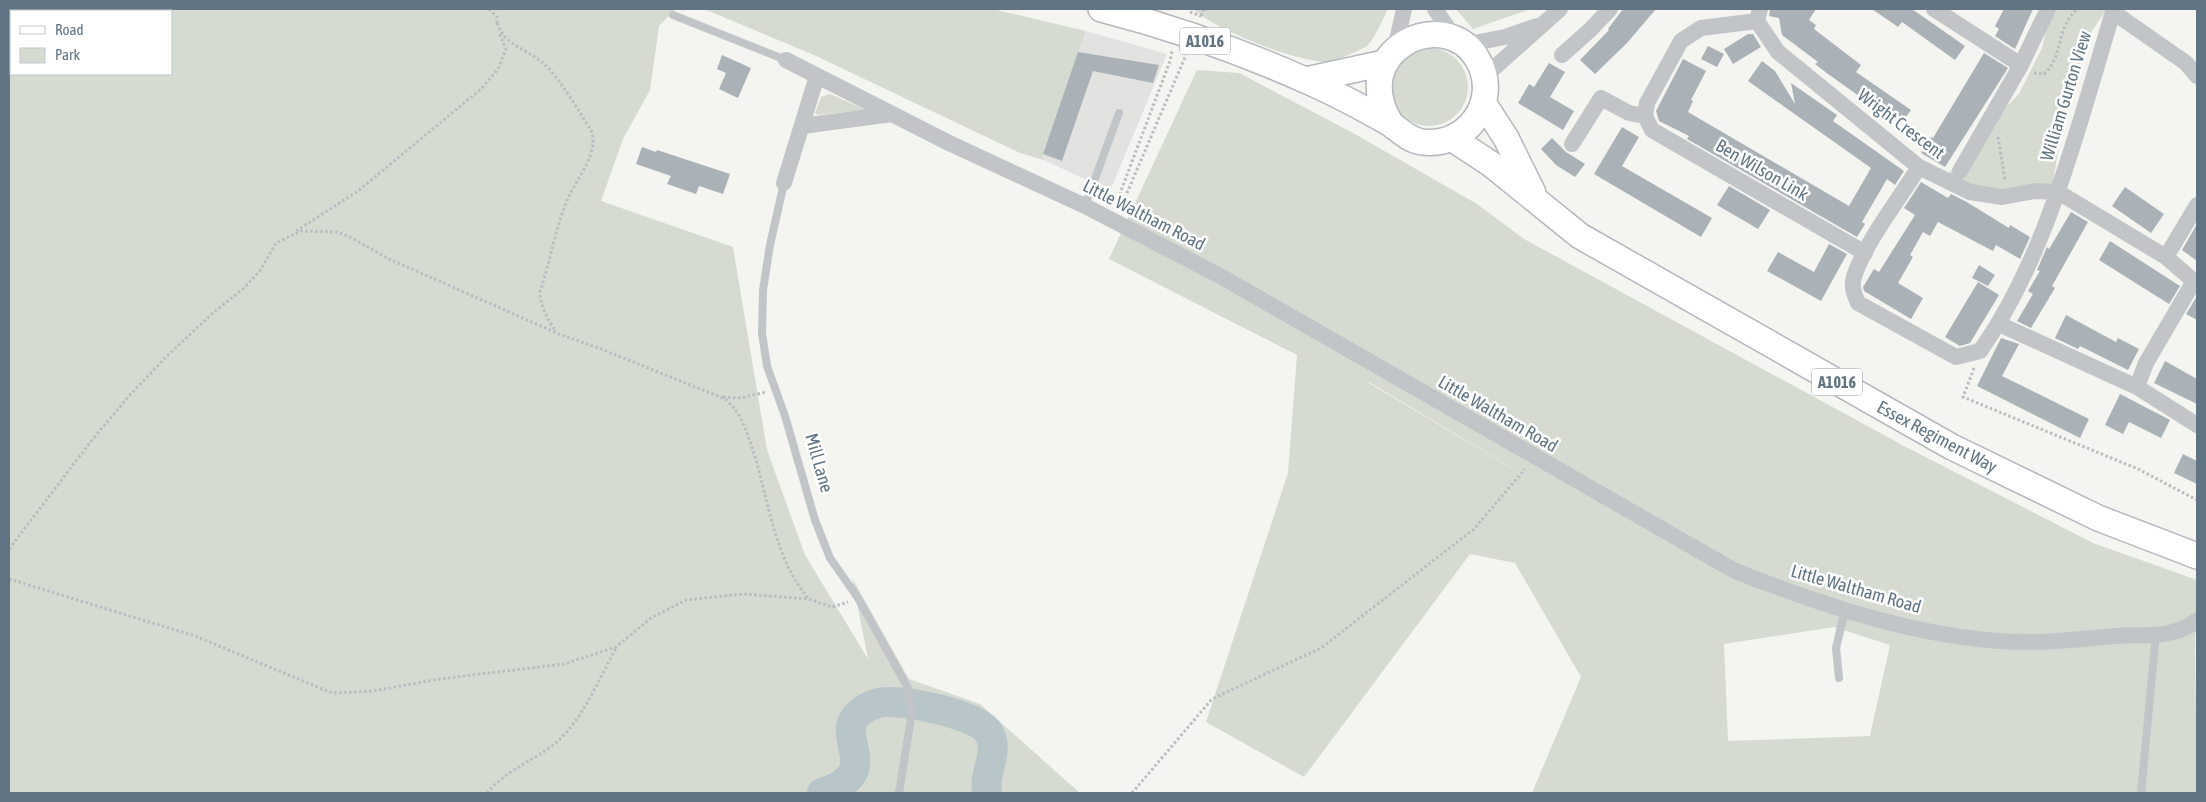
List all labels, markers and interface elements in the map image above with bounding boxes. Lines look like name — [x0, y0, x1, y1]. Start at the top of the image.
legend — [10, 10, 172, 75]
text: Road — [55, 21, 84, 38]
road number: A1016 — [1180, 27, 1230, 54]
street label: William Gurton View — [2036, 28, 2095, 163]
text: Park — [55, 46, 80, 63]
street label: Wright Crescent — [1854, 84, 1949, 163]
street label: Ben Wilson Link — [1712, 135, 1812, 205]
street label: Little Waltham Road — [1080, 175, 1209, 254]
road number: A1016 — [1812, 368, 1862, 396]
street label: Little Waltham Road — [1435, 371, 1562, 456]
street label: Essex Regiment Way — [1874, 396, 2001, 477]
street label: Mill Lane — [801, 431, 838, 495]
street label: Little Waltham Road — [1789, 560, 1924, 617]

